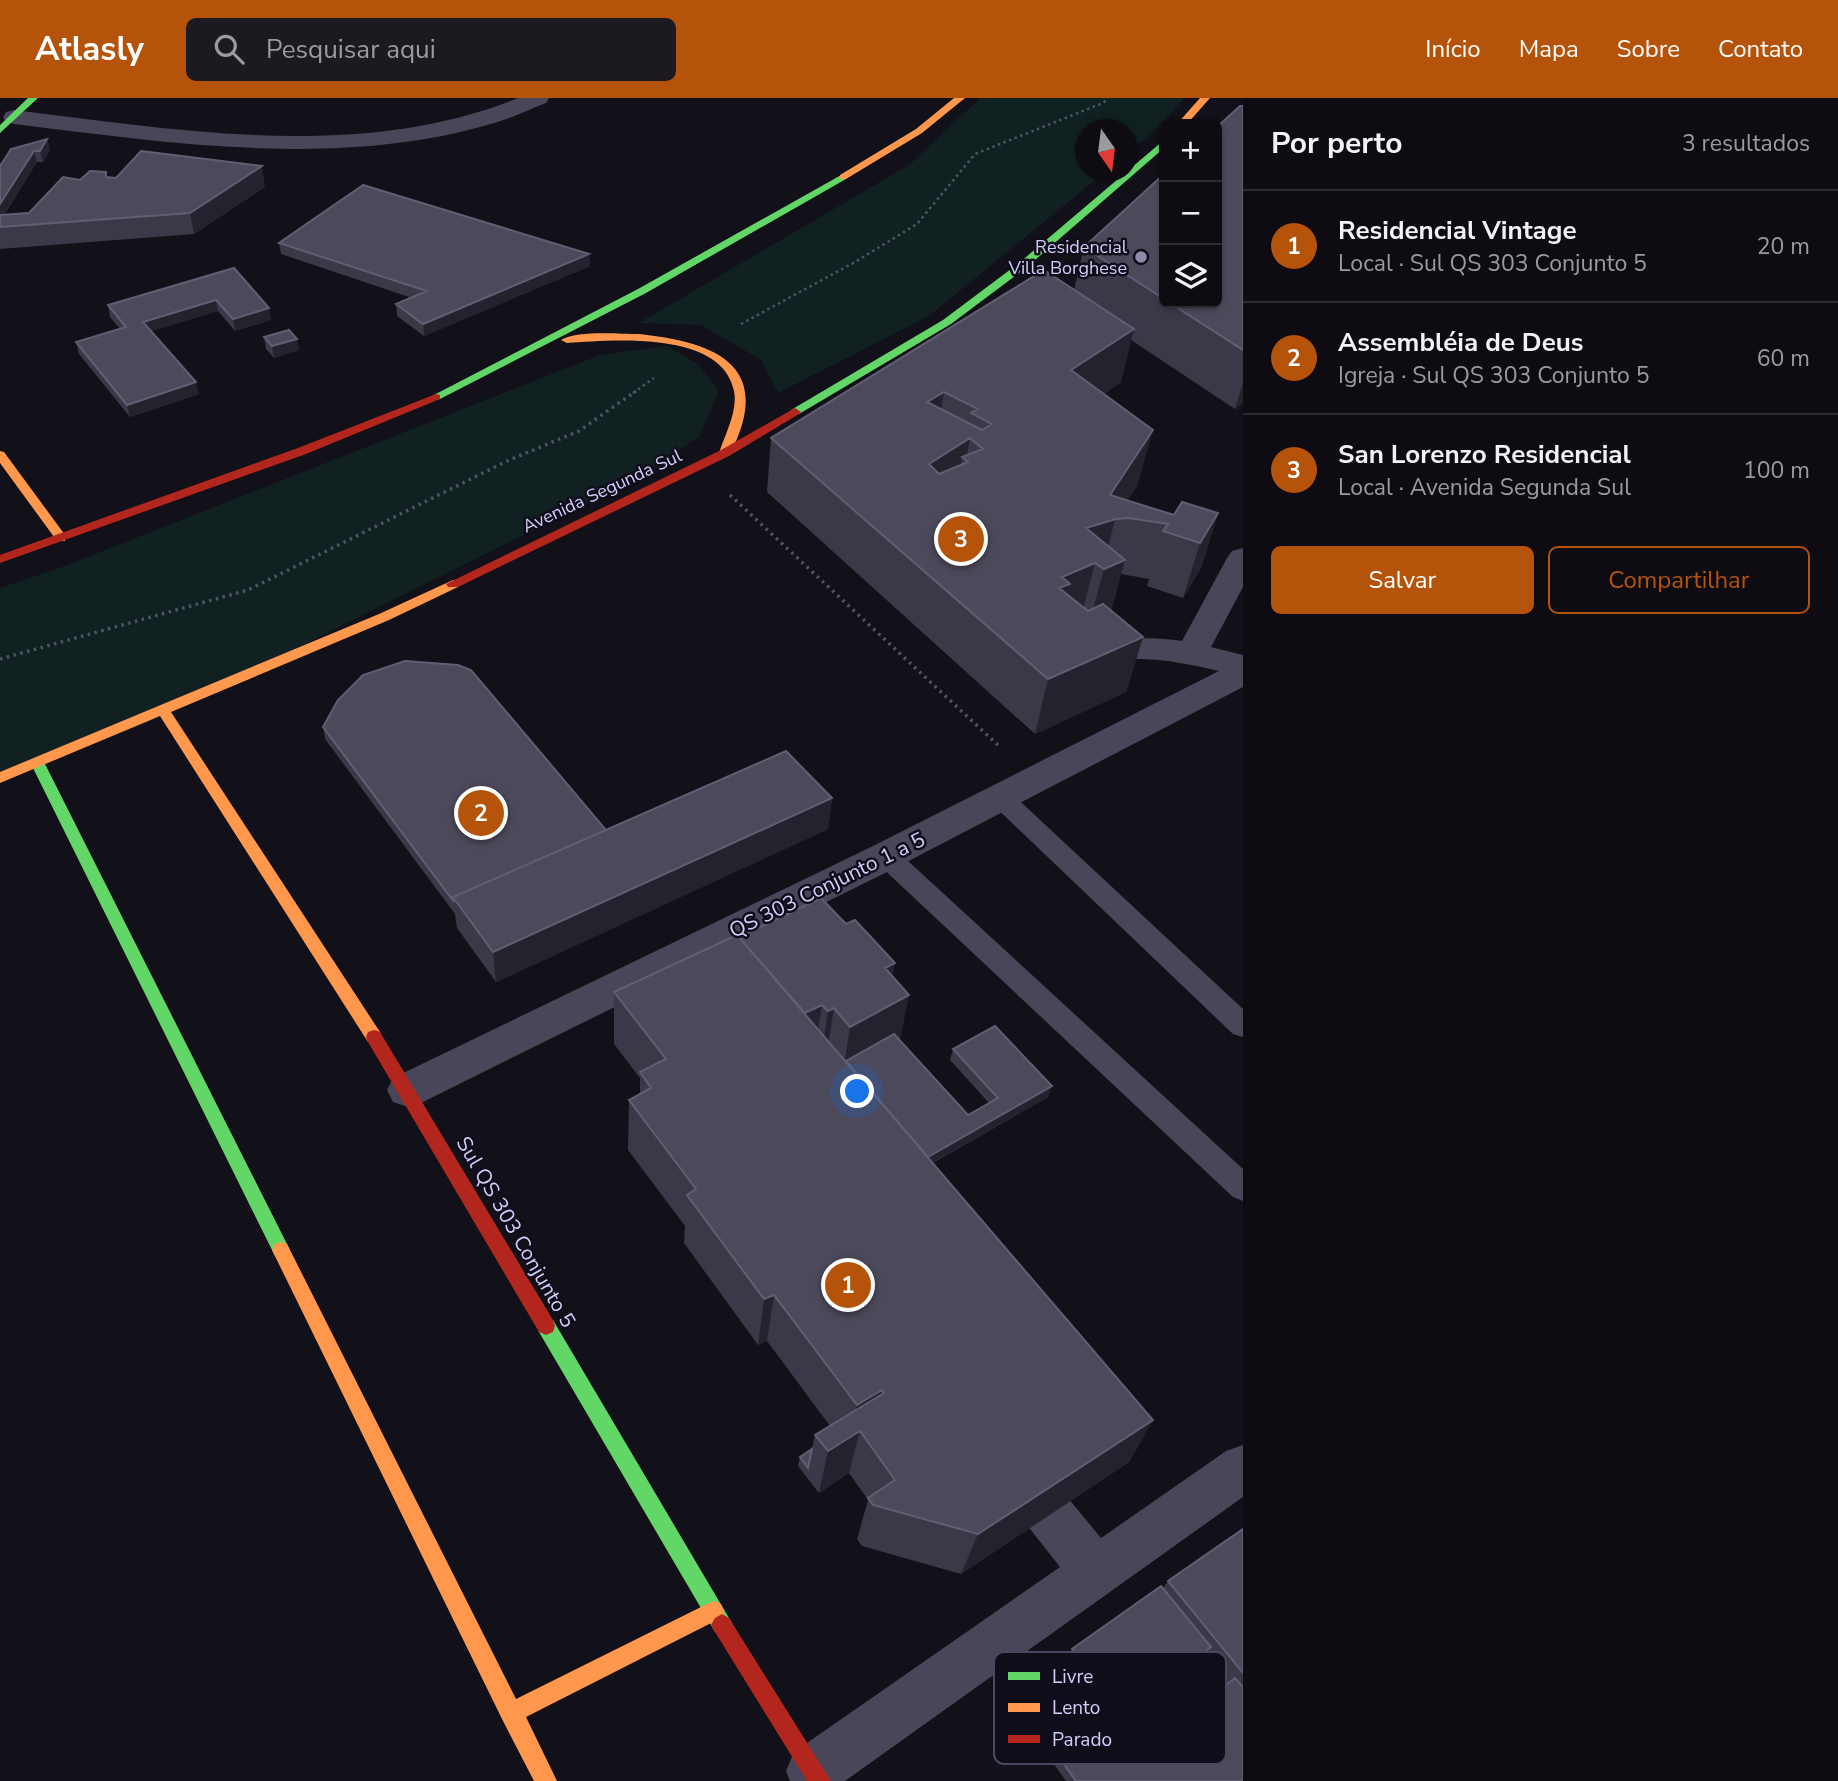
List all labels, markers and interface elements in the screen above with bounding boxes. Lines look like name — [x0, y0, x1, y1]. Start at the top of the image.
search box — [186, 18, 676, 81]
text: Atlasly — [35, 27, 144, 72]
icon: search — [210, 30, 248, 68]
text: Pesquisar aqui — [266, 32, 436, 67]
text: Início — [1425, 33, 1481, 65]
text: Mapa — [1519, 33, 1579, 65]
text: Sobre — [1617, 33, 1680, 65]
text: Contato — [1718, 33, 1803, 65]
north arrow — [1075, 119, 1138, 182]
map controls — [1159, 119, 1222, 308]
button: + — [1159, 119, 1222, 182]
text: Por perto — [1271, 123, 1402, 164]
text: 3 resultados — [1682, 128, 1810, 159]
button: − — [1159, 182, 1222, 245]
text: Residencial Vintage — [1338, 213, 1577, 248]
text: 1 — [1287, 231, 1301, 262]
text: 20 m — [1757, 231, 1810, 262]
place label: Residencial Villa Borghese — [1008, 235, 1128, 280]
button: layers — [1159, 245, 1222, 308]
text: Local · Sul QS 303 Conjunto 5 — [1338, 248, 1647, 279]
marker: Residencial Villa Borghese — [1133, 249, 1149, 265]
text: Assembléia de Deus — [1338, 325, 1584, 360]
text: 2 — [1287, 343, 1301, 374]
text: 60 m — [1757, 343, 1810, 374]
text: Igreja · Sul QS 303 Conjunto 5 — [1338, 360, 1650, 391]
text: San Lorenzo Residencial — [1338, 437, 1631, 472]
street label: Avenida Segunda Sul — [518, 443, 686, 538]
text: 3 — [1287, 455, 1301, 486]
text: 100 m — [1743, 455, 1810, 486]
text: Local · Avenida Segunda Sul — [1338, 472, 1631, 503]
pin: 3 — [938, 513, 984, 565]
button: Salvar — [1271, 546, 1534, 614]
button: Compartilhar — [1548, 546, 1810, 614]
pin: 2 — [458, 787, 504, 839]
street label: QS 303 Conjunto 1 a 5 — [724, 825, 930, 945]
your location — [840, 1074, 874, 1108]
street label: Sul QS 303 Conjunto 5 — [450, 1131, 582, 1333]
pin: 1 — [825, 1259, 871, 1311]
legend — [994, 1652, 1226, 1764]
text: Livre — [1052, 1664, 1093, 1690]
text: Lento — [1052, 1695, 1100, 1721]
text: Parado — [1052, 1727, 1112, 1753]

